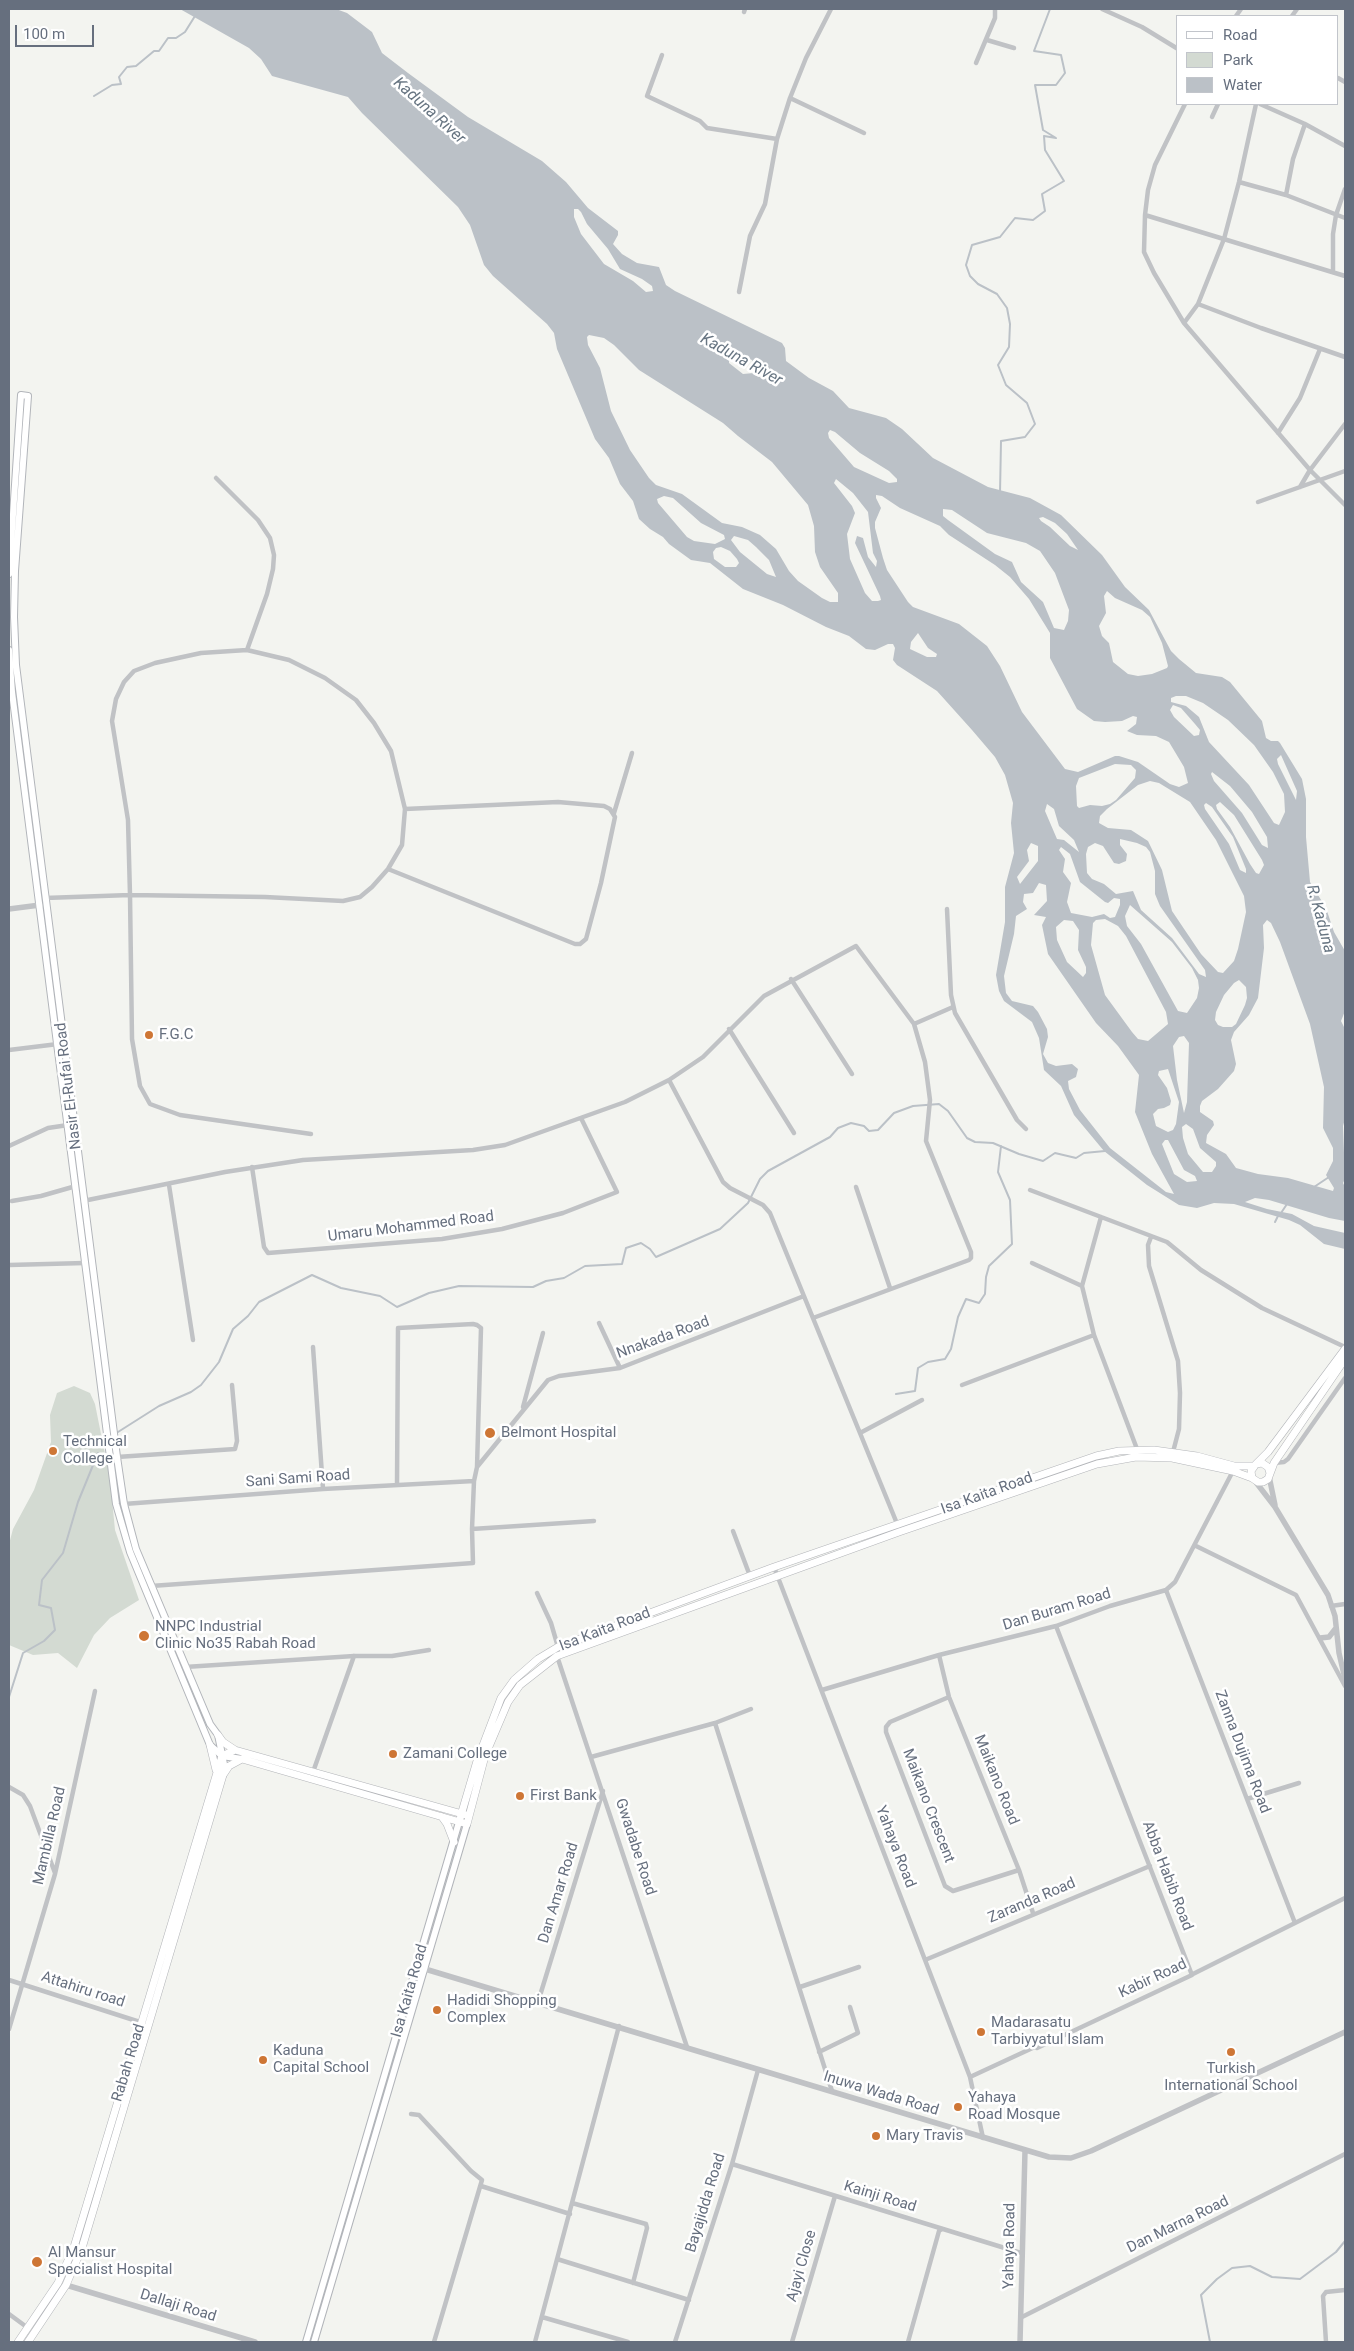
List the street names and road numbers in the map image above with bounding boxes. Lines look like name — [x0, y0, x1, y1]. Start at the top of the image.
street label: Nasir El-Rufai Road — [52, 1021, 86, 1151]
street label: Umaru Mohammed Road — [327, 1208, 495, 1246]
street label: Nnakada Road — [614, 1313, 712, 1363]
street label: Sani Sami Road — [245, 1466, 351, 1492]
street label: Isa Kaita Road — [939, 1469, 1035, 1519]
street label: Dan Buram Road — [1001, 1585, 1113, 1635]
street label: Isa Kaita Road — [557, 1604, 653, 1656]
street label: Zanna Dujima Road — [1210, 1688, 1274, 1816]
street label: Maikano Road — [970, 1732, 1022, 1828]
street label: Maikano Crescent — [898, 1746, 958, 1866]
street label: Mambilla Road — [30, 1785, 70, 1887]
street label: Gwadabe Road — [611, 1796, 659, 1898]
street label: Yahaya Road — [871, 1804, 919, 1890]
street label: Abba Habib Road — [1138, 1819, 1196, 1933]
street label: Dan Amar Road — [535, 1840, 583, 1946]
street label: Zaranda Road — [986, 1875, 1078, 1927]
street label: Isa Kaita Road — [388, 1942, 432, 2040]
street label: Kabir Road — [1116, 1955, 1190, 2003]
street label: Attahiru road — [39, 1968, 127, 2012]
street label: Rabah Road — [109, 2022, 149, 2104]
street label: Inuwa Wada Road — [821, 2068, 941, 2120]
street label: Bayajidda Road — [682, 2151, 730, 2255]
street label: Kainji Road — [842, 2177, 918, 2217]
street label: Dan Marna Road — [1124, 2193, 1232, 2257]
street label: Yahaya Road — [1000, 2203, 1020, 2289]
street label: Ajayi Close — [783, 2228, 821, 2304]
street label: Dallaji Road — [138, 2286, 218, 2326]

